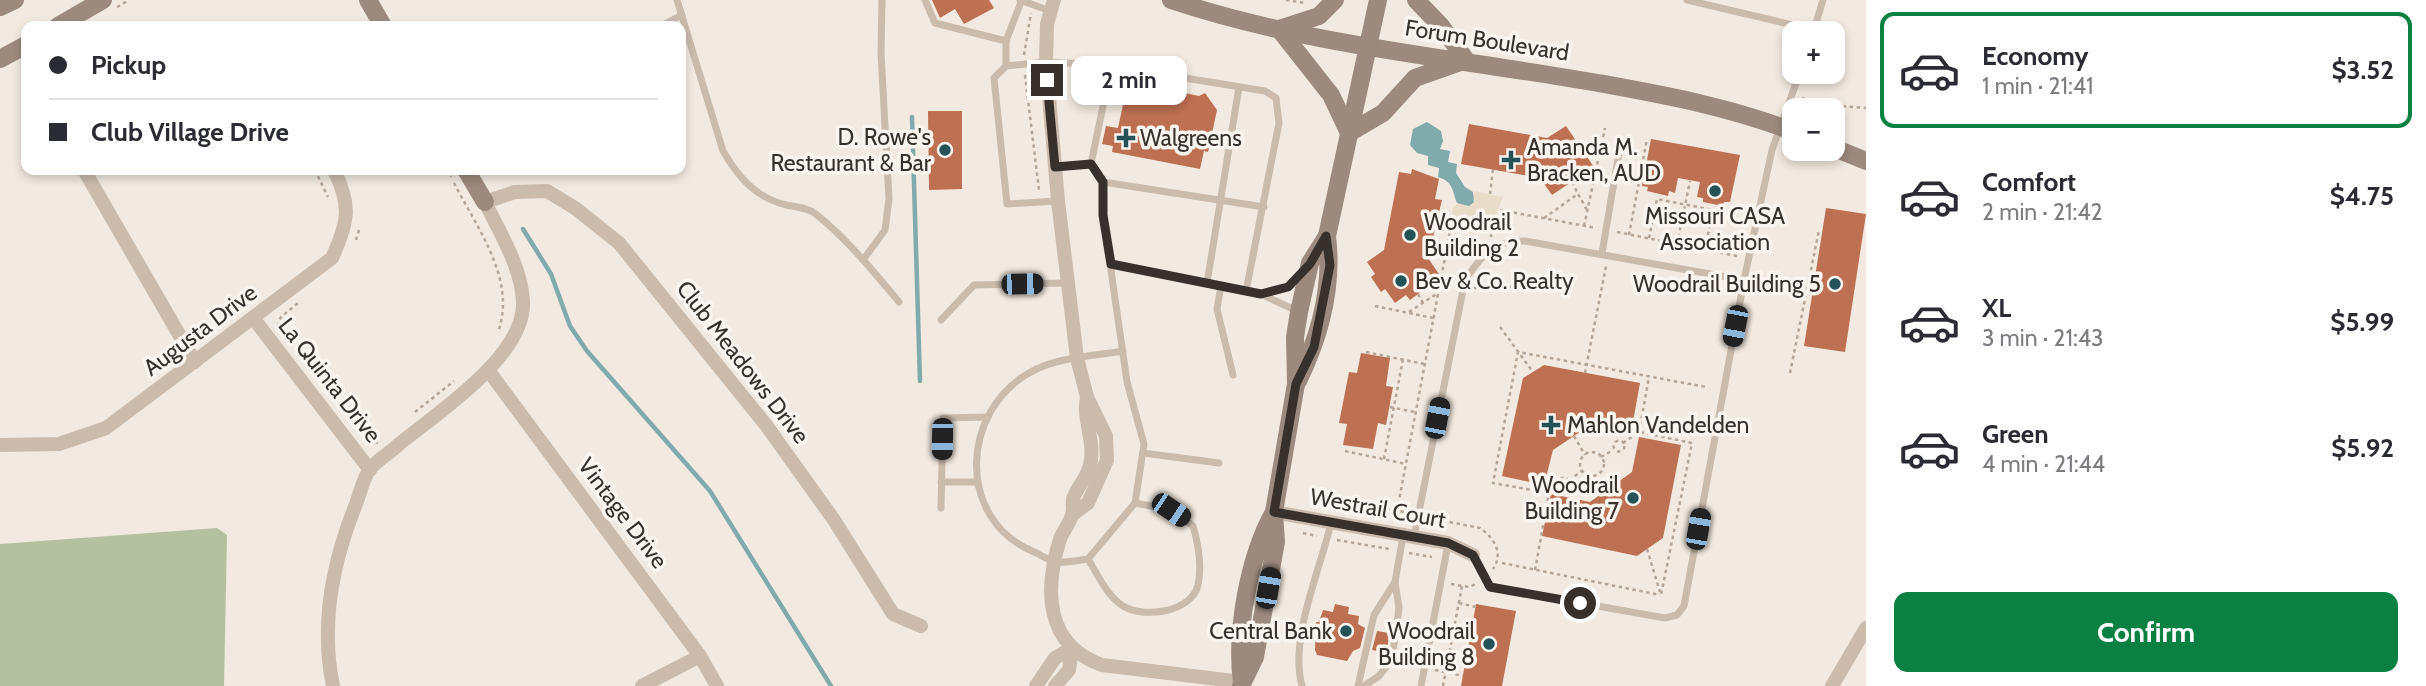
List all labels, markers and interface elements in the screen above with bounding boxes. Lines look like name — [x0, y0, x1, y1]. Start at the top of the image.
street label: Forum Boulevard — [1403, 13, 1571, 67]
map controls — [1782, 21, 1845, 161]
button: + — [1782, 21, 1845, 84]
icon: car — [1898, 39, 1961, 102]
text: Economy — [1982, 40, 2088, 72]
text: Pickup — [91, 49, 166, 81]
text: $3.52 — [2331, 54, 2394, 86]
callout: 2 min — [1072, 56, 1187, 104]
route end — [1031, 64, 1063, 96]
text: 2 min — [1101, 66, 1157, 94]
text: 1 min · 21:41 — [1982, 72, 2094, 100]
button: − — [1782, 98, 1845, 161]
text: Club Village Drive — [91, 116, 289, 148]
place label: D. Rowe's Restaurant & Bar — [770, 123, 932, 177]
place label: Walgreens — [1140, 124, 1242, 152]
marker: Walgreens — [1118, 130, 1134, 146]
place label: Amanda M. Bracken, AUD — [1527, 133, 1661, 187]
marker: D. Rowe's Restaurant & Bar — [937, 142, 953, 158]
marker: Amanda M. Bracken, AUD — [1501, 150, 1521, 170]
icon: car — [1898, 165, 1961, 228]
text: Comfort — [1982, 166, 2076, 198]
text: $4.75 — [2330, 180, 2394, 212]
marker: Missouri CASA Association — [1707, 183, 1723, 199]
text: 2 min · 21:42 — [1982, 198, 2103, 226]
place label: Missouri CASA Association — [1645, 202, 1785, 256]
place label: Woodrail Building 2 — [1424, 208, 1519, 262]
marker: Woodrail Building 2 — [1402, 227, 1418, 243]
place label: Bev & Co. Realty — [1415, 267, 1574, 295]
place label: Woodrail Building 5 — [1633, 270, 1821, 298]
car — [1001, 273, 1044, 295]
marker: Bev & Co. Realty — [1393, 273, 1409, 289]
street label: Club Meadows Drive — [671, 275, 815, 449]
marker: Woodrail Building 5 — [1827, 276, 1843, 292]
street label: Augusta Drive — [138, 278, 262, 382]
icon: car — [1898, 291, 1961, 354]
text: XL — [1982, 292, 2011, 324]
car — [1721, 303, 1750, 349]
text: $5.99 — [2330, 306, 2394, 338]
street label: La Quinta Drive — [273, 312, 387, 448]
text: 3 min · 21:43 — [1982, 324, 2103, 352]
car — [1423, 395, 1452, 441]
place label: Mahlon Vandelden — [1567, 411, 1749, 439]
marker: Mahlon Vandelden — [1541, 415, 1561, 435]
icon: car — [1898, 417, 1961, 480]
car — [932, 418, 953, 460]
text: Green — [1982, 418, 2049, 450]
text: $5.92 — [2331, 432, 2394, 464]
text: 4 min · 21:44 — [1982, 450, 2105, 478]
street label: Vintage Drive — [572, 452, 674, 574]
place label: Woodrail Building 7 — [1524, 471, 1620, 525]
street label: Westrail Court — [1308, 482, 1448, 534]
car — [1148, 490, 1195, 530]
marker: Woodrail Building 7 — [1625, 490, 1641, 506]
car — [1685, 506, 1712, 552]
car — [1255, 565, 1282, 611]
route start — [1564, 587, 1596, 619]
button: Confirm — [1894, 592, 2398, 672]
place label: Central Bank — [1209, 617, 1333, 645]
place label: Woodrail Building 8 — [1378, 617, 1476, 671]
marker: Central Bank — [1338, 623, 1354, 639]
marker: Woodrail Building 8 — [1481, 636, 1497, 652]

